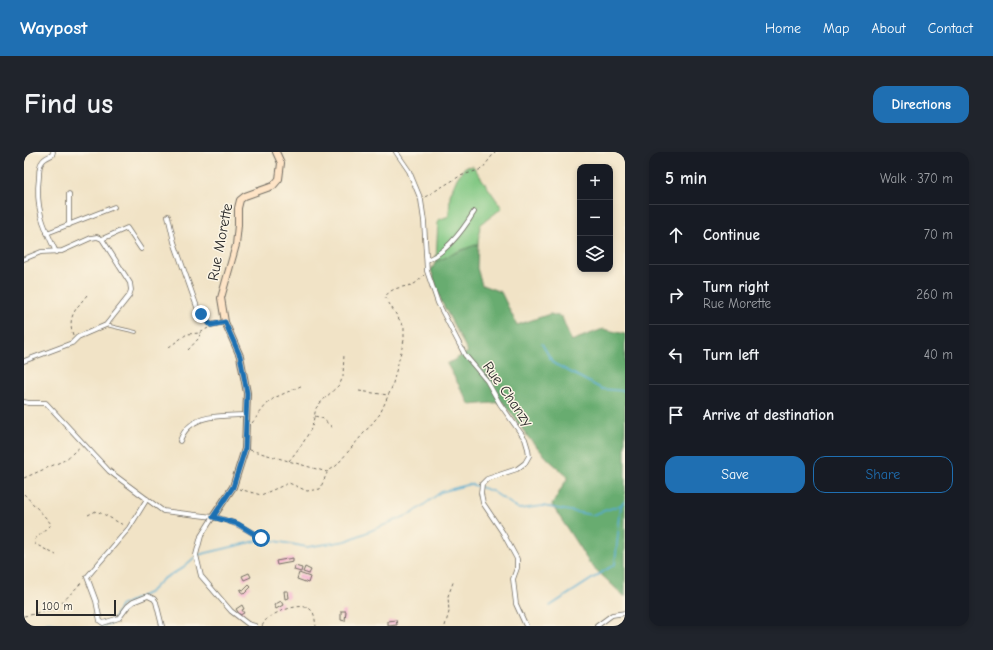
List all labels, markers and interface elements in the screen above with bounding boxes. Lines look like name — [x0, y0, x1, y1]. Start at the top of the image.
text: Waypost — [20, 17, 88, 39]
text: Home — [765, 20, 801, 37]
text: Map — [823, 20, 849, 37]
text: About — [871, 20, 906, 37]
text: Contact — [928, 20, 973, 37]
button: Directions — [873, 86, 969, 123]
text: Find us — [24, 88, 113, 120]
map controls — [577, 164, 613, 272]
button: + — [577, 164, 613, 200]
text: 5 min — [665, 169, 707, 188]
text: Walk · 370 m — [880, 171, 953, 186]
button: − — [577, 200, 613, 236]
street label: Rue Morette — [204, 201, 236, 282]
icon: ahead — [665, 224, 687, 246]
text: Continue — [703, 226, 760, 244]
text: 70 m — [924, 227, 953, 242]
button: layers — [577, 236, 613, 272]
text: Turn right — [703, 278, 769, 296]
icon: right — [665, 284, 687, 306]
text: 260 m — [916, 287, 953, 302]
text: Rue Morette — [703, 296, 771, 311]
route end — [192, 305, 210, 323]
icon: left — [665, 344, 687, 366]
text: Turn left — [703, 346, 759, 364]
text: 40 m — [924, 347, 953, 362]
street label: Rue Chanzy — [479, 358, 537, 430]
icon: arrive — [665, 404, 687, 426]
text: Arrive at destination — [703, 406, 834, 424]
button: Save — [665, 456, 805, 493]
button: Share — [813, 456, 953, 493]
route start — [252, 529, 270, 547]
scale bar — [36, 598, 116, 617]
text: 100 m — [42, 600, 73, 613]

